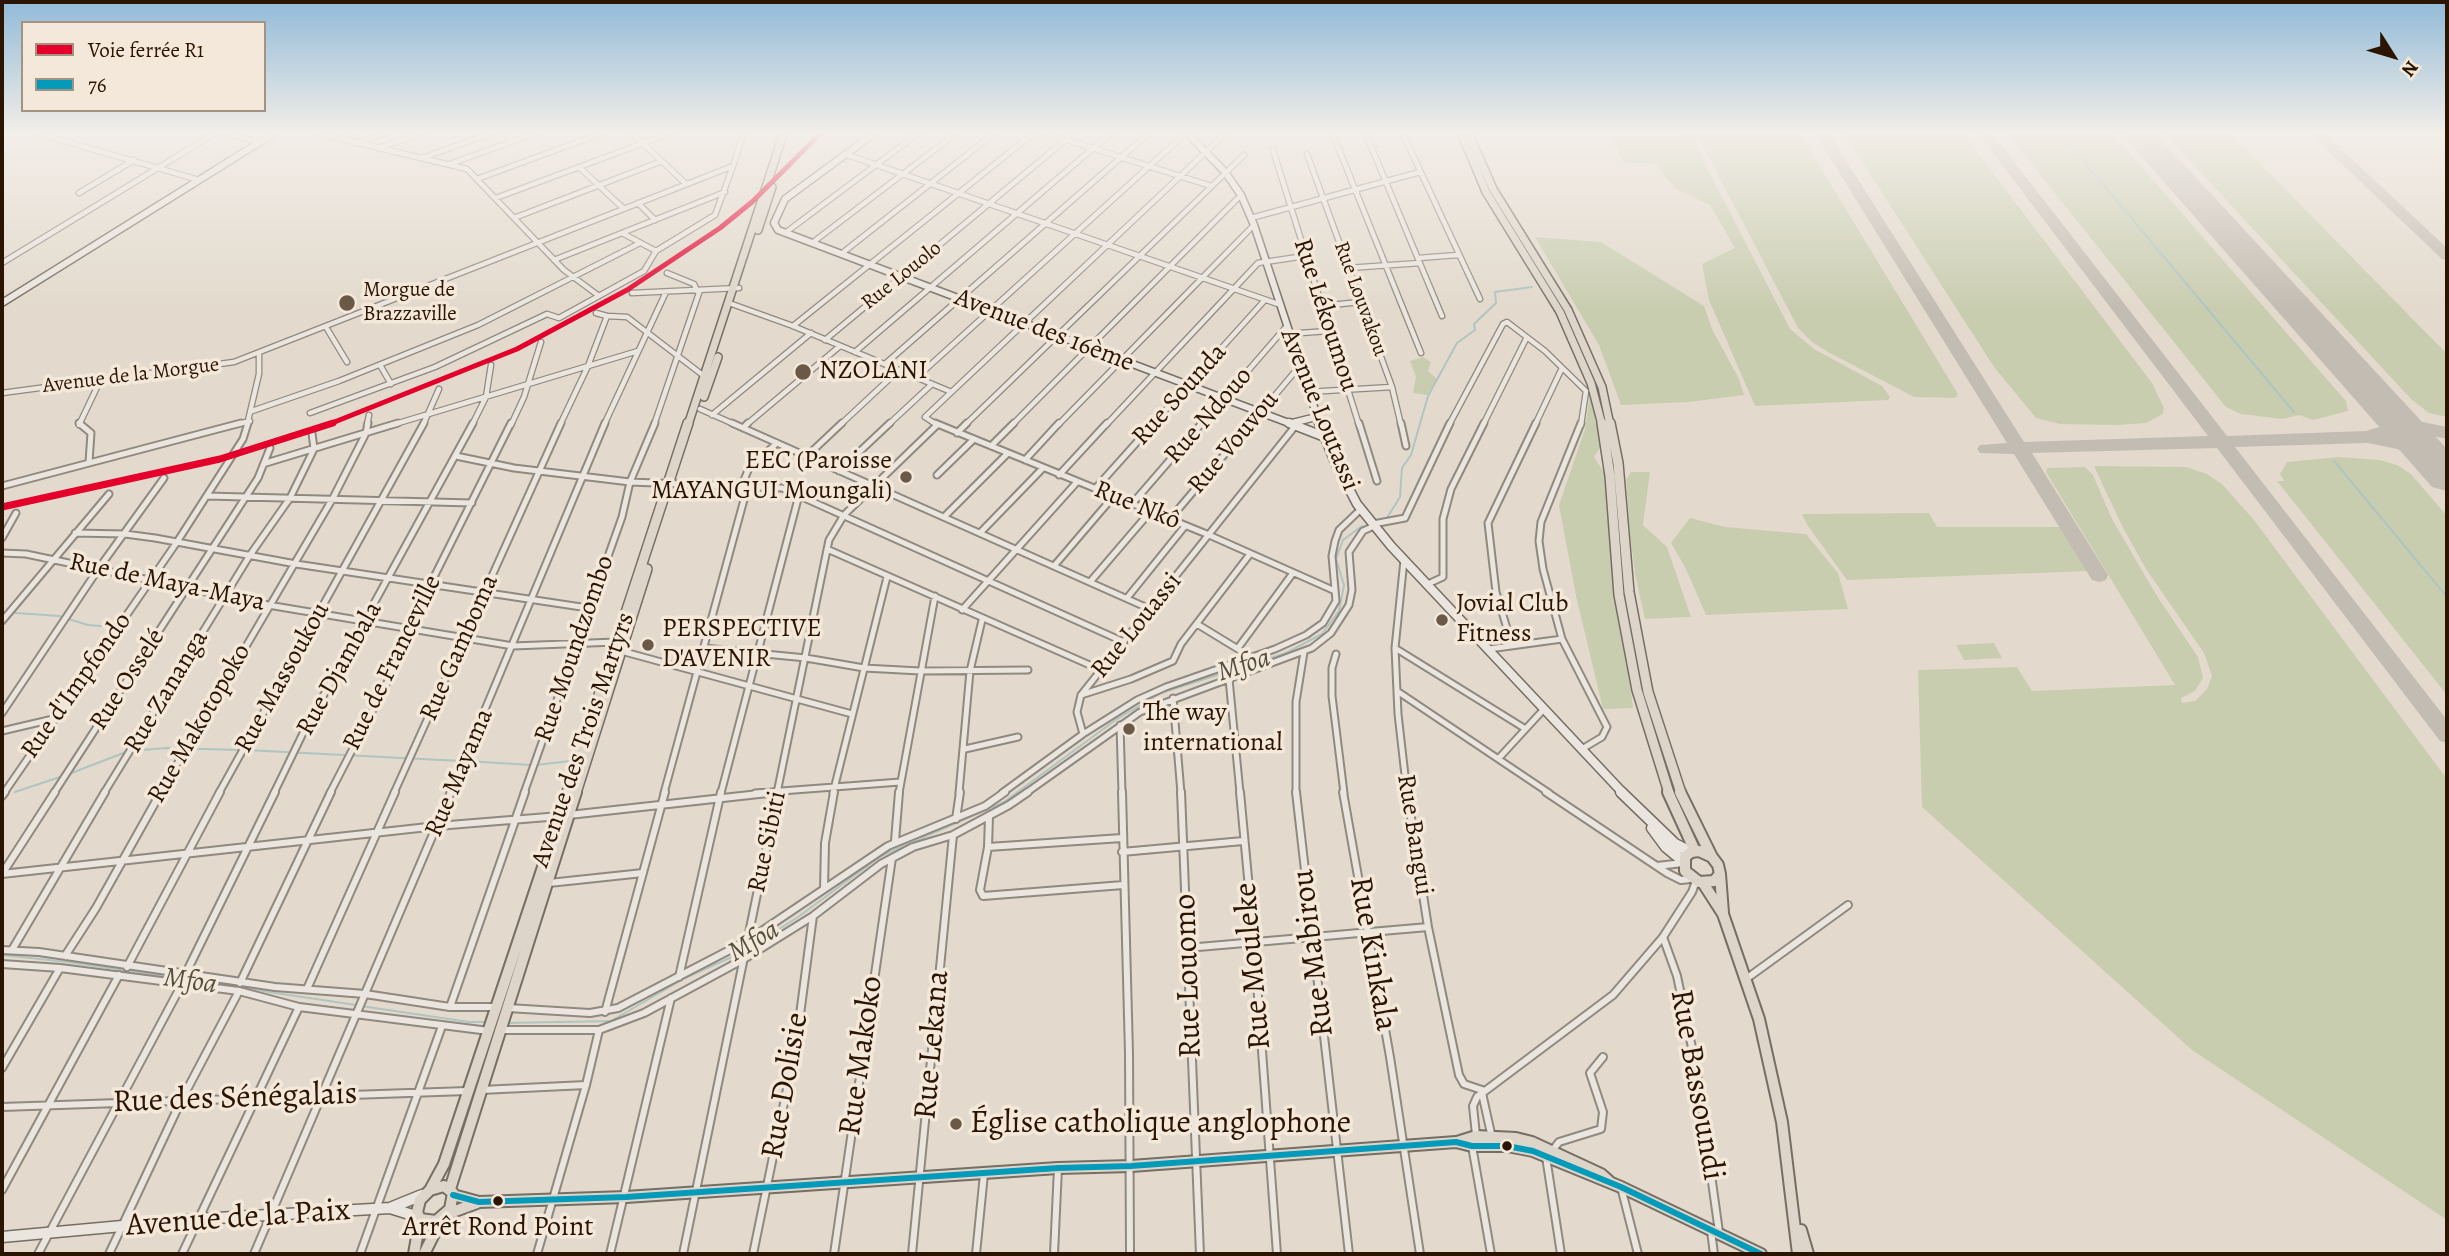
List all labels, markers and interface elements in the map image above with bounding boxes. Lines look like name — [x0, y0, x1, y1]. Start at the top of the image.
legend — [21, 21, 266, 112]
north arrow — [2358, 21, 2428, 91]
text: Voie ferrée R1 — [88, 36, 204, 64]
text: N — [2395, 55, 2424, 82]
text: 76 — [88, 71, 107, 99]
street label: Rue Lékoumou — [1286, 235, 1364, 395]
street label: Rue Louolo — [857, 236, 947, 316]
street label: Rue Louvakou — [1328, 238, 1392, 360]
place label: Morgue de Brazzaville — [363, 278, 457, 328]
street label: Avenue des 16ème — [950, 282, 1138, 380]
marker: Morgue de Brazzaville — [337, 293, 357, 313]
street label: Avenue Loutassi — [1272, 325, 1366, 495]
street label: Rue Sounda — [1126, 338, 1234, 452]
street label: Avenue de la Morgue — [41, 353, 221, 399]
place label: NZOLANI — [819, 356, 928, 388]
street label: Rue Ndouo — [1158, 361, 1260, 471]
marker: NZOLANI — [793, 362, 813, 382]
street label: Rue Vouvou — [1182, 385, 1286, 501]
place label: EEC (Paroisse MAYANGUI Moungali) — [651, 446, 892, 508]
marker: EEC (Paroisse MAYANGUI Moungali) — [898, 469, 914, 485]
street label: Rue Nkô — [1089, 475, 1185, 537]
street label: Rue de Maya-Maya — [66, 547, 268, 619]
street label: Rue Moundzombo — [528, 552, 622, 746]
street label: Rue Louassi — [1085, 567, 1189, 685]
street label: Rue de Franceville — [337, 570, 449, 756]
street label: Rue Gamboma — [414, 570, 506, 726]
place label: Jovial Club Fitness — [1456, 589, 1568, 650]
street label: Rue Massoukou — [229, 597, 337, 759]
street label: Rue Djambala — [290, 597, 390, 741]
street label: Rue d'Impfondo — [15, 607, 139, 765]
street label: Avenue des Trois Martyrs — [526, 609, 642, 871]
marker: Jovial Club Fitness — [1434, 612, 1450, 628]
place label: PERSPECTIVE D'AVENIR — [662, 614, 822, 676]
street label: Rue Osselé — [84, 623, 172, 737]
street label: Rue Zananga — [118, 625, 216, 759]
marker: PERSPECTIVE D'AVENIR — [640, 637, 656, 653]
street label: Rue Makotopoko — [142, 639, 258, 809]
water label: Mfoa — [1213, 642, 1275, 690]
place label: The way international — [1143, 698, 1283, 760]
street label: Rue Mayama — [419, 704, 501, 842]
marker: The way international — [1121, 721, 1137, 737]
street label: Rue Bangui — [1389, 772, 1439, 898]
street label: Rue Sibiti — [742, 788, 794, 896]
street label: Rue Mabirou — [1285, 867, 1343, 1039]
street label: Rue Kinkala — [1340, 874, 1404, 1034]
street label: Rue Mouleke — [1228, 881, 1280, 1051]
street label: Rue Louomo — [1167, 893, 1211, 1059]
water label: Mfoa — [722, 914, 786, 970]
water label: Mfoa — [161, 962, 219, 1002]
street label: Rue Lekana — [907, 969, 959, 1121]
street label: Rue Makoko — [832, 974, 892, 1138]
street label: Rue Bassoundi — [1660, 986, 1732, 1184]
street label: Rue Dolisie — [754, 1010, 818, 1162]
street label: Rue des Sénégalais — [112, 1076, 358, 1122]
place label: Église catholique anglophone — [970, 1105, 1351, 1143]
marker: Église catholique anglophone — [948, 1116, 964, 1132]
unlabelled marker — [1500, 1139, 1514, 1153]
street label: Avenue de la Paix — [125, 1192, 351, 1246]
marker: Arrêt Rond Point — [491, 1194, 505, 1208]
place label: Arrêt Rond Point — [402, 1211, 594, 1245]

